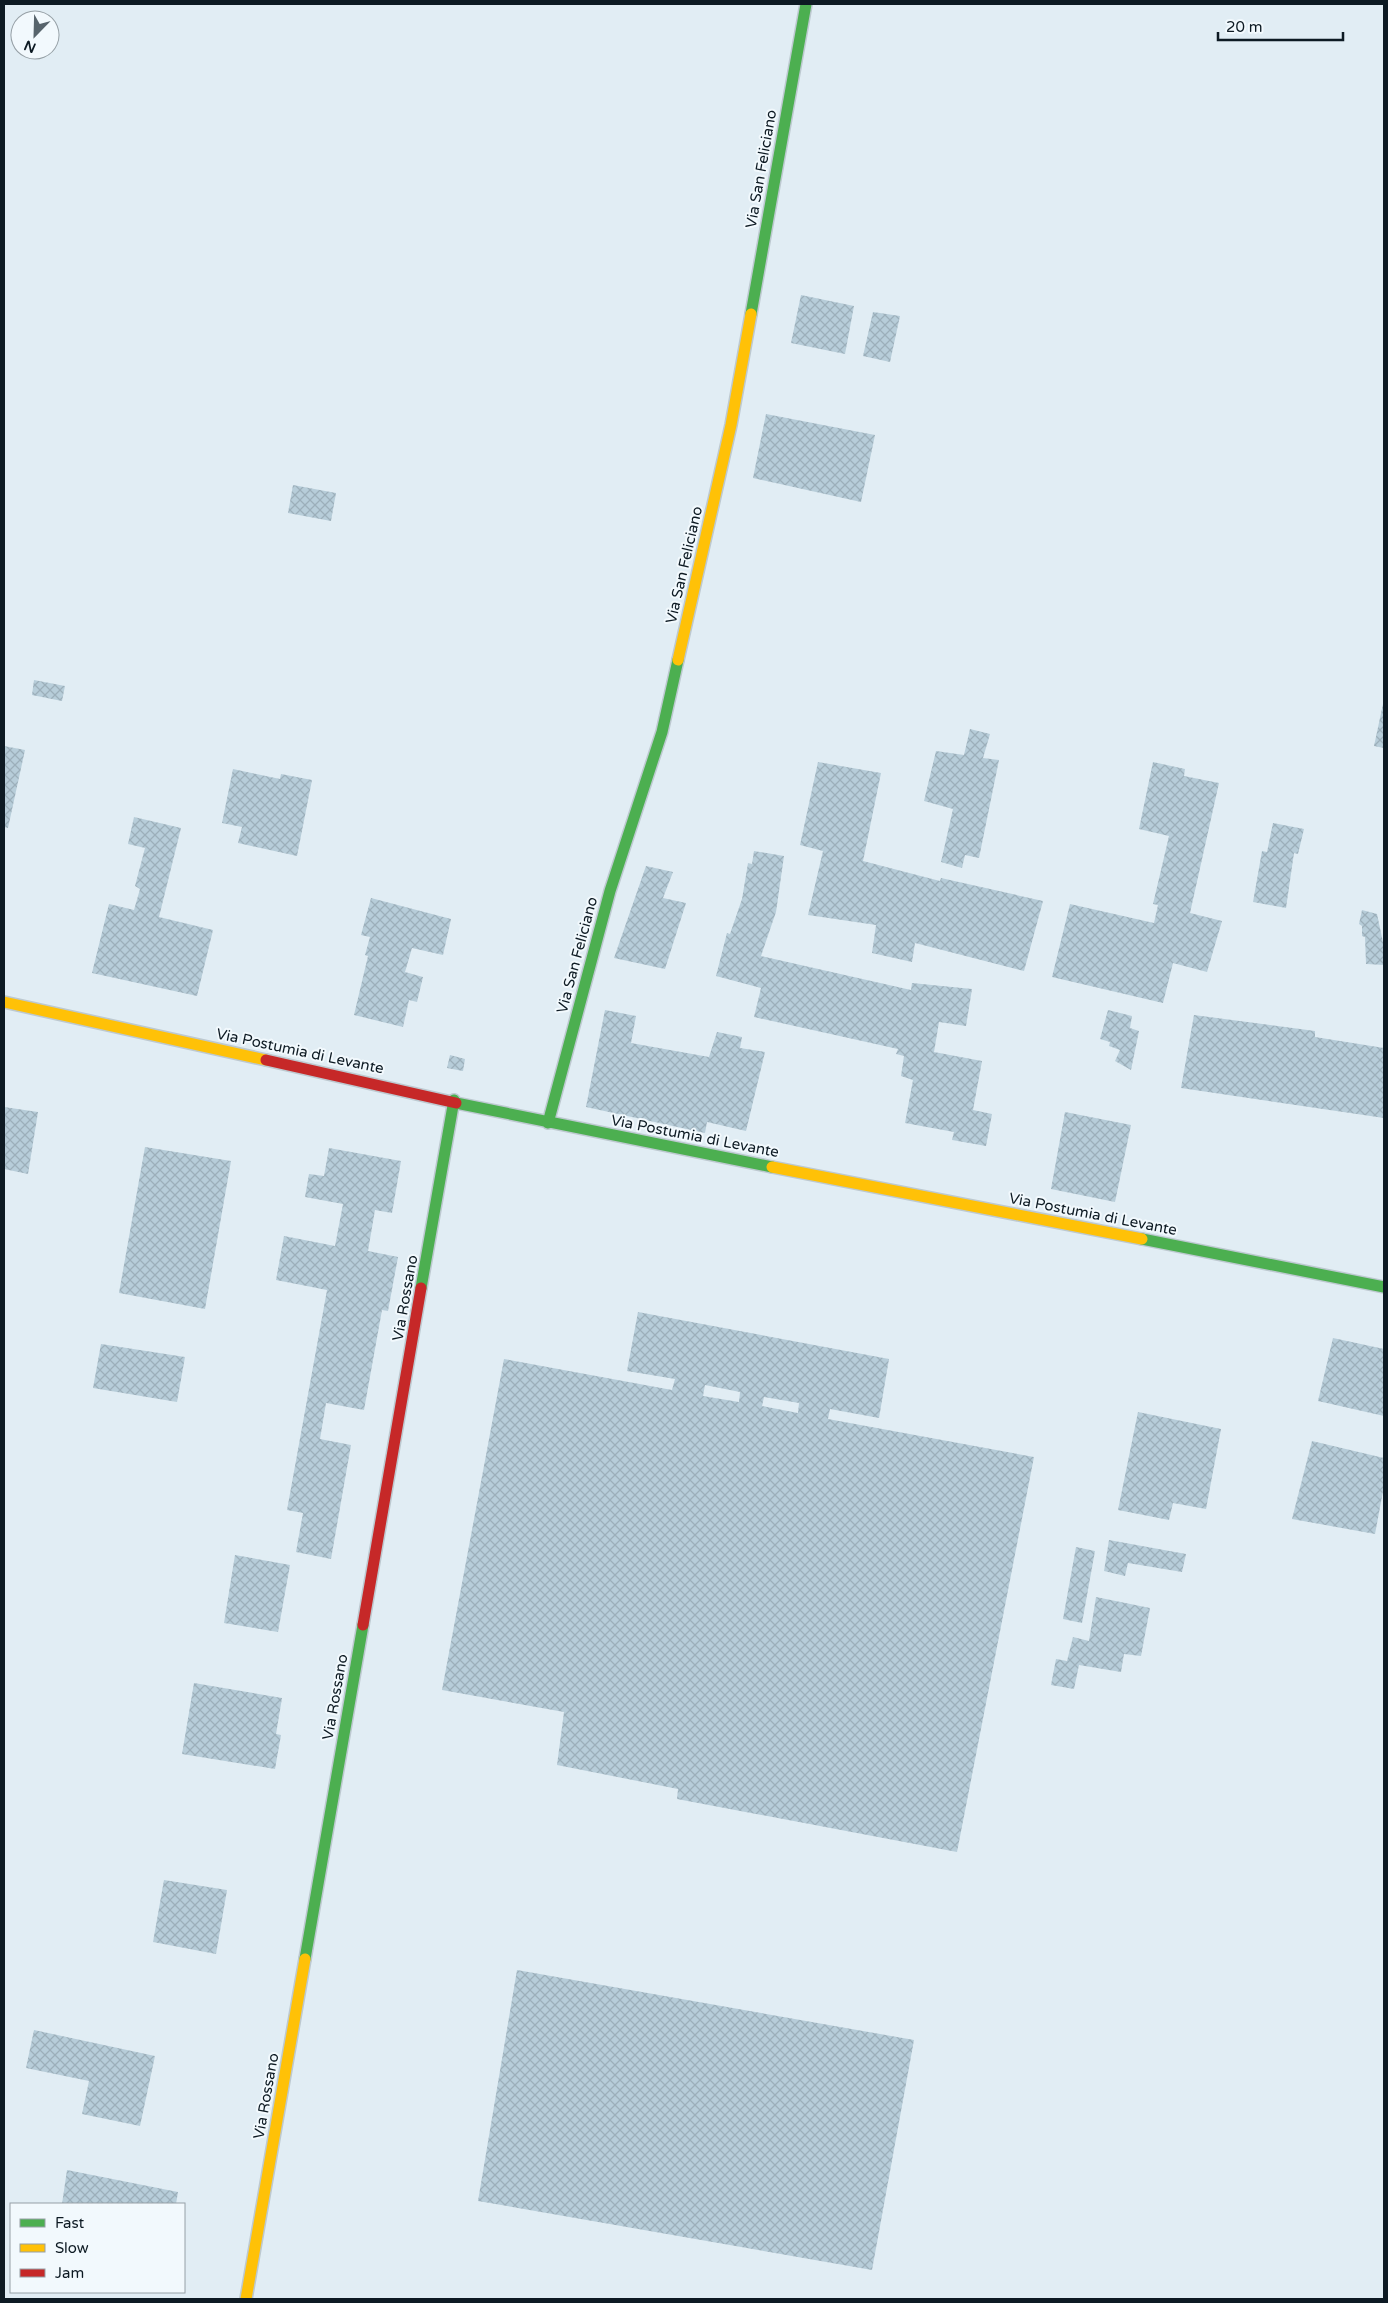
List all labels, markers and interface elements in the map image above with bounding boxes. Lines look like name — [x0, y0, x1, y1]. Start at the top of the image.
north arrow — [10, 10, 60, 60]
scale bar — [1218, 10, 1343, 42]
text: 20 m — [1226, 18, 1263, 36]
text: N — [22, 36, 39, 57]
street label: Via San Feliciano — [742, 108, 780, 230]
street label: Via San Feliciano — [662, 505, 706, 625]
street label: Via San Feliciano — [553, 895, 601, 1015]
street label: Via Postumia di Levante — [215, 1024, 385, 1078]
street label: Via Postumia di Levante — [610, 1111, 780, 1161]
street label: Via Postumia di Levante — [1008, 1189, 1178, 1239]
street label: Via Rossano — [389, 1253, 421, 1343]
street label: Via Rossano — [319, 1652, 351, 1742]
street label: Via Rossano — [250, 2051, 282, 2141]
legend — [10, 2203, 185, 2293]
text: Fast — [55, 2214, 85, 2232]
text: Slow — [55, 2239, 89, 2257]
text: Jam — [55, 2264, 84, 2282]

